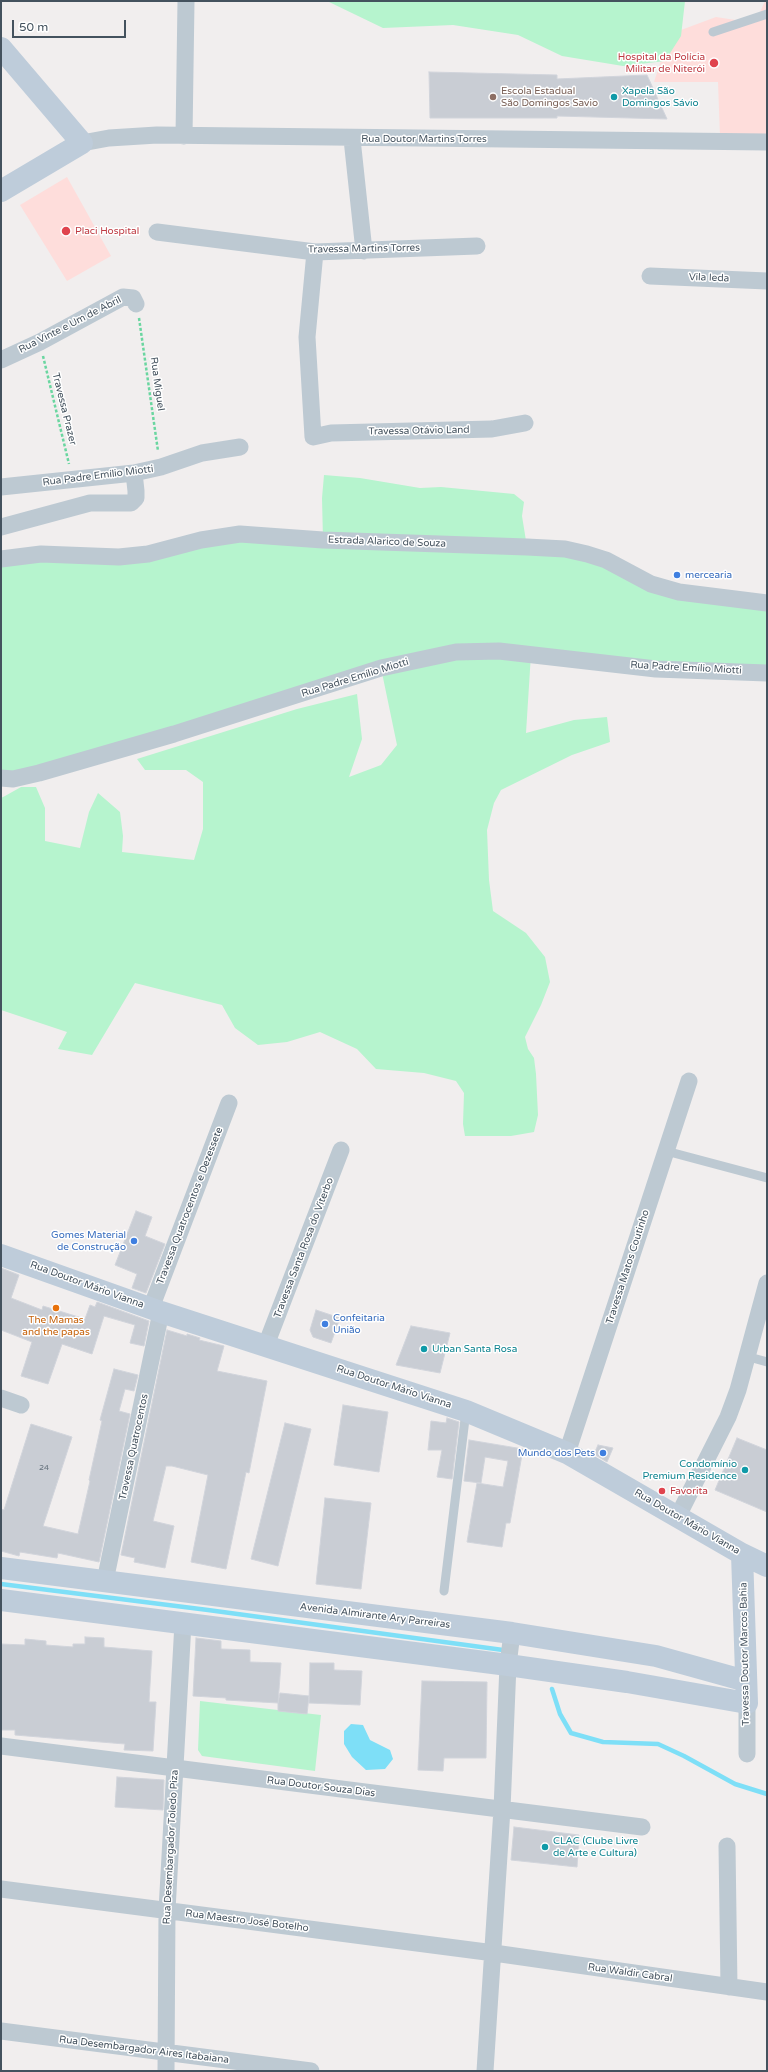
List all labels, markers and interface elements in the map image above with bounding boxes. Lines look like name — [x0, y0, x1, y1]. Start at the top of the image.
scale bar — [14, 12, 128, 38]
text: 50 m — [19, 20, 48, 34]
place label: Hospital da Polícia Militar de Niterói — [618, 51, 705, 74]
marker: Hospital da Polícia Militar de Niterói — [708, 57, 720, 69]
place label: Escola Estadual São Domingos Savio — [501, 85, 598, 108]
place label: Xapela São Domingos Sávio — [622, 85, 699, 108]
marker: Escola Estadual São Domingos Savio — [488, 92, 498, 102]
marker: Xapela São Domingos Sávio — [609, 92, 619, 102]
street label: Rua Doutor Martins Torres — [361, 133, 487, 145]
marker: Placi Hospital — [60, 225, 72, 237]
place label: Placi Hospital — [75, 225, 139, 237]
street label: Travessa Martins Torres — [308, 242, 420, 256]
street label: Vila Ieda — [689, 271, 729, 285]
street label: Rua Vinte e Um de Abril — [17, 294, 123, 356]
street label: Rua Miguel — [147, 356, 167, 412]
street label: Travessa Prazer — [49, 372, 79, 446]
street label: Travessa Otávio Land — [368, 424, 470, 438]
street label: Rua Padre Emílio Miotti — [42, 463, 154, 489]
street label: Estrada Alarico de Souza — [328, 534, 446, 550]
place label: mercearia — [685, 569, 732, 581]
marker: mercearia — [672, 570, 682, 580]
street label: Rua Padre Emílio Miotti — [300, 656, 410, 700]
street label: Rua Padre Emílio Miotti — [630, 659, 742, 677]
street label: Travessa Quatrocentos e Dezessete — [154, 1126, 226, 1286]
street label: Travessa Santa Rosa do Viterbo — [272, 1176, 336, 1320]
street label: Travessa Matos Coutinho — [604, 1208, 652, 1326]
place label: Gomes Material de Construção — [51, 1229, 126, 1252]
marker: Gomes Material de Construção — [129, 1236, 139, 1246]
street label: Rua Doutor Mário Vianna — [28, 1259, 146, 1311]
marker: The Mamas and the papas — [51, 1303, 61, 1313]
place label: Confeitaria União — [333, 1312, 385, 1336]
place label: The Mamas and the papas — [22, 1314, 90, 1338]
marker: Confeitaria União — [320, 1319, 330, 1329]
place label: Urban Santa Rosa — [432, 1343, 517, 1355]
marker: Urban Santa Rosa — [419, 1344, 429, 1354]
street label: Rua Doutor Mário Vianna — [335, 1363, 453, 1411]
street label: Travessa Quatrocentos — [117, 1393, 151, 1501]
place label: Mundo dos Pets — [518, 1447, 595, 1459]
marker: Mundo dos Pets — [598, 1448, 608, 1458]
place label: Condomínio Premium Residence — [642, 1458, 737, 1482]
house number: 24 — [39, 1463, 49, 1473]
marker: Condomínio Premium Residence — [740, 1465, 750, 1475]
place label: Favorita — [670, 1485, 708, 1497]
marker: Favorita — [657, 1486, 667, 1496]
street label: Rua Doutor Mário Vianna — [632, 1487, 742, 1557]
street label: Travessa Doutor Marcos Bahia — [738, 1582, 752, 1726]
street label: Avenida Almirante Ary Parreiras — [299, 1601, 451, 1631]
street label: Rua Desembargador Toledo Piza — [161, 1769, 181, 1925]
street label: Rua Doutor Souza Dias — [266, 1774, 376, 1800]
place label: CLAC (Clube Livre de Arte e Cultura) — [553, 1835, 638, 1858]
marker: CLAC (Clube Livre de Arte e Cultura) — [540, 1842, 550, 1852]
street label: Rua Maestro José Botelho — [185, 1907, 309, 1935]
street label: Rua Waldir Cabral — [587, 1961, 673, 1985]
street label: Rua Desembargador Aires Itabaiana — [58, 2034, 230, 2066]

